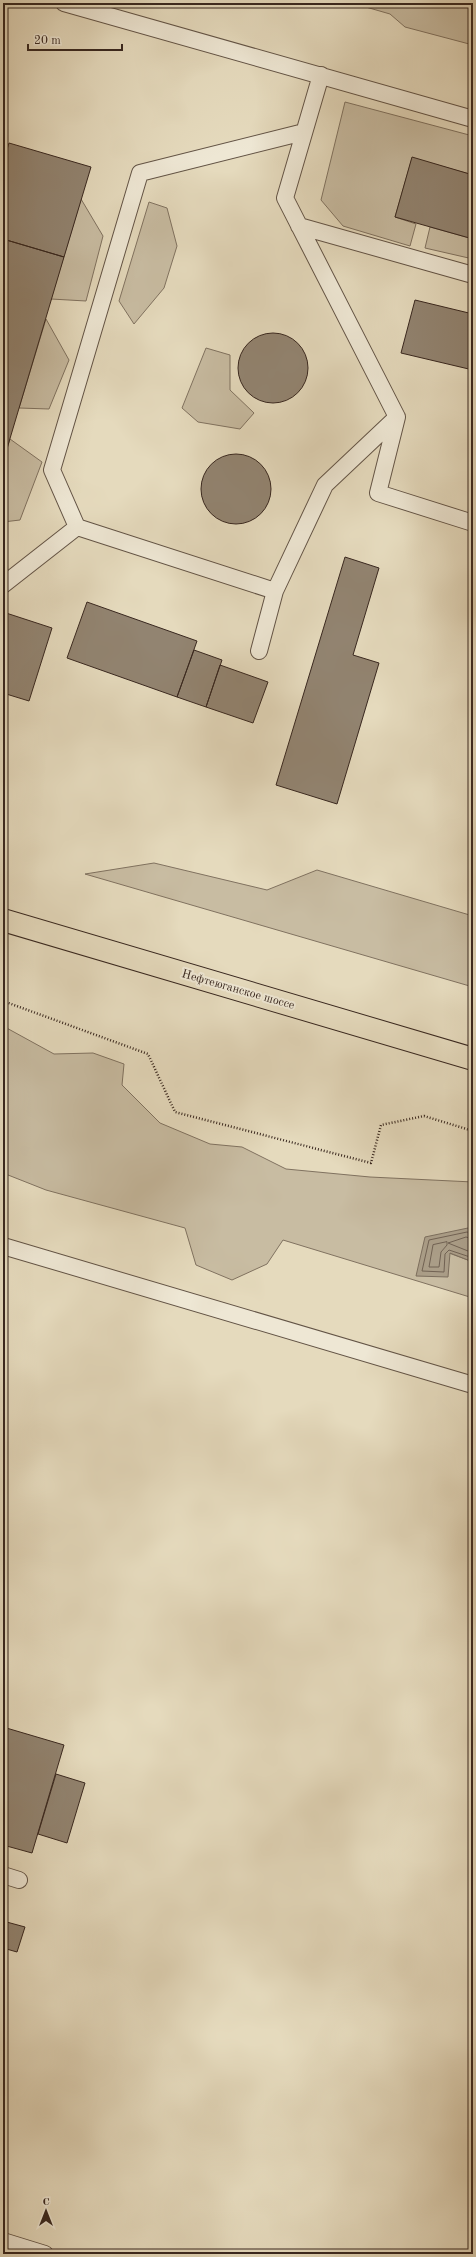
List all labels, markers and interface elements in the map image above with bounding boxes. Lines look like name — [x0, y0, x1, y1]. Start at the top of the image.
scale bar — [28, 26, 122, 52]
text: 20 m — [34, 35, 61, 47]
street label: Нефтеюганское шоссе — [180, 968, 296, 1012]
north arrow — [26, 2191, 66, 2231]
text: С — [42, 2197, 50, 2208]

